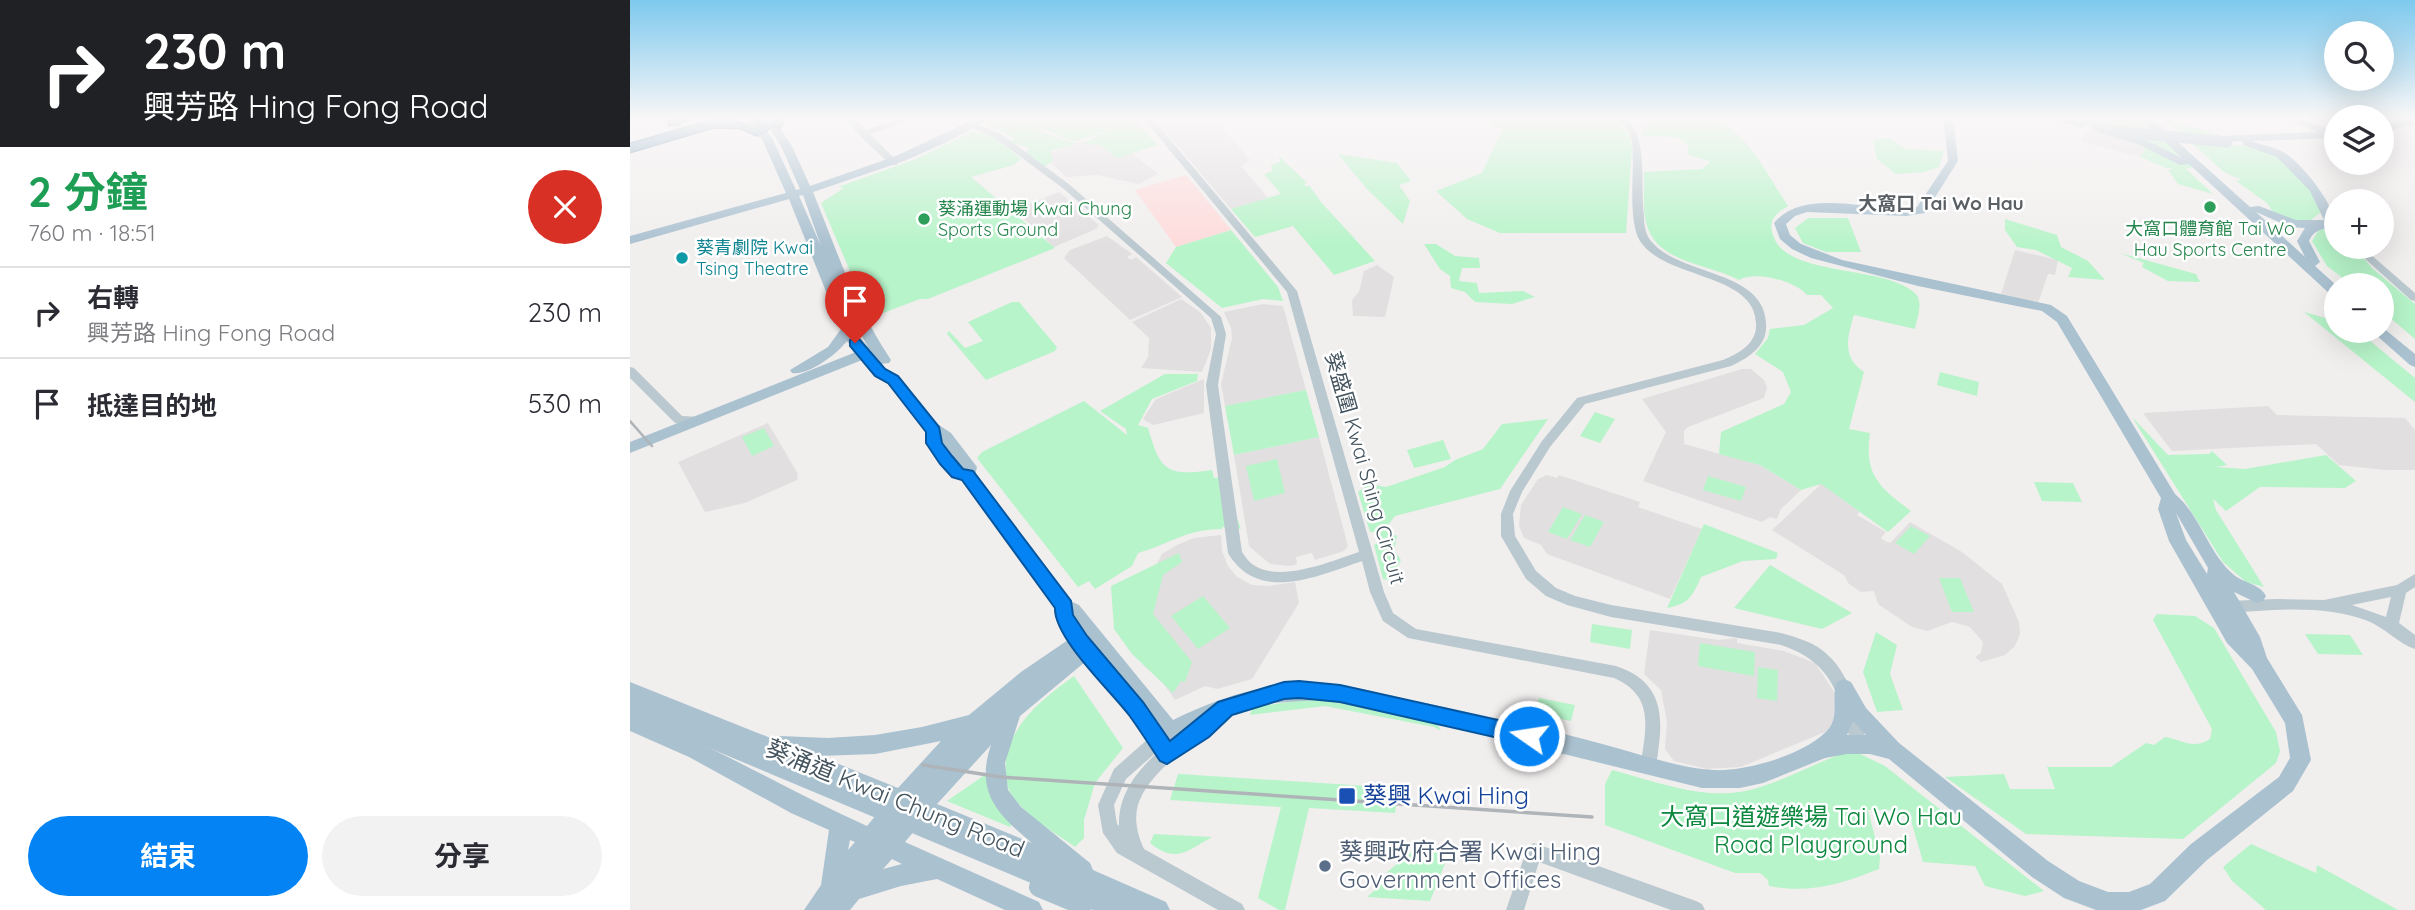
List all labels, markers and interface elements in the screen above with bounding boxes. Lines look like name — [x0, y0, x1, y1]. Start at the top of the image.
text: 230 m — [143, 20, 286, 81]
map controls — [2324, 21, 2394, 343]
button: search — [2324, 21, 2394, 91]
icon: right — [28, 28, 119, 119]
text: 興芳路 Hing Fong Road — [143, 86, 488, 126]
button: layers — [2324, 105, 2394, 175]
text: 2 分鐘 — [28, 165, 148, 218]
button: close — [528, 170, 602, 244]
button: + — [2324, 189, 2394, 259]
district label: 大窩口 Tai Wo Hau — [1858, 191, 2024, 215]
place label: 葵涌運動場 Kwai Chung Sports Ground — [938, 197, 1132, 241]
marker: 大窩口體育館 Tai Wo Hau Sports Centre — [2202, 199, 2218, 215]
marker: 葵涌運動場 Kwai Chung Sports Ground — [916, 211, 932, 227]
place label: 大窩口體育館 Tai Wo Hau Sports Centre — [2125, 217, 2295, 261]
text: 760 m · 18:51 — [28, 218, 156, 247]
place label: 葵青劇院 Kwai Tsing Theatre — [696, 236, 813, 280]
marker: 葵青劇院 Kwai Tsing Theatre — [674, 250, 690, 266]
pin — [825, 271, 885, 343]
button: − — [2324, 273, 2394, 343]
text: 右轉 — [87, 281, 139, 314]
icon: arrive — [836, 282, 874, 320]
icon: right — [28, 294, 66, 332]
text: 230 m — [528, 296, 602, 329]
text: 興芳路 Hing Fong Road — [87, 318, 335, 347]
street label: 葵盛圍 Kwai Shing Circuit — [1320, 348, 1412, 587]
icon: arrive — [28, 385, 66, 423]
text: 530 m — [528, 387, 602, 420]
text: 抵達目的地 — [87, 389, 217, 422]
position arrow — [1492, 699, 1566, 773]
street label: 葵涌道 Kwai Chung Road — [761, 732, 1029, 864]
place label: 葵興 Kwai Hing — [1363, 780, 1529, 810]
marker: 葵興 Kwai Hing — [1337, 786, 1357, 806]
park label: 大窩口道遊樂場 Tai Wo Hau Road Playground — [1660, 801, 1962, 859]
button: 結束 — [28, 816, 308, 896]
button: 分享 — [322, 816, 602, 896]
place label: 葵興政府合署 Kwai Hing Government Offices — [1339, 836, 1601, 894]
marker: 葵興政府合署 Kwai Hing Government Offices — [1317, 858, 1333, 874]

